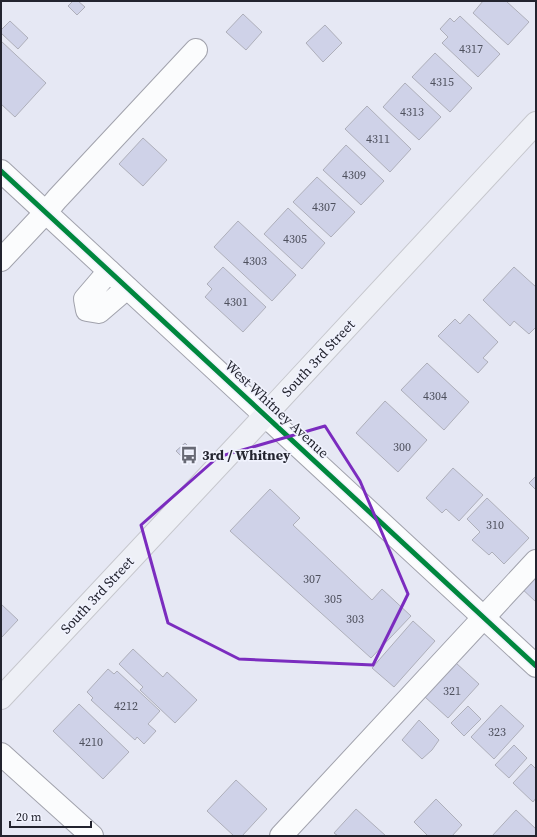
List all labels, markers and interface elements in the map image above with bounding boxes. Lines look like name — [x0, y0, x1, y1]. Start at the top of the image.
house number: 4317 — [459, 41, 483, 57]
house number: 4315 — [430, 74, 454, 90]
house number: 4313 — [400, 104, 424, 120]
house number: 4311 — [366, 131, 390, 147]
house number: 4309 — [342, 167, 366, 183]
house number: 4307 — [312, 199, 336, 215]
house number: 4305 — [283, 231, 307, 247]
house number: 4303 — [243, 253, 267, 269]
house number: 4301 — [224, 294, 248, 310]
street label: South 3rd Street — [277, 315, 359, 401]
street label: West Whitney Avenue — [221, 355, 333, 463]
house number: 4304 — [423, 388, 447, 404]
house number: 300 — [393, 439, 411, 455]
bus stop icon: 3rd / Whitney — [179, 445, 199, 465]
place label: 3rd / Whitney — [202, 445, 291, 465]
house number: 310 — [486, 517, 504, 533]
street label: South 3rd Street — [56, 552, 138, 638]
house number: 307 — [303, 571, 321, 587]
house number: 305 — [324, 591, 342, 607]
house number: 303 — [346, 611, 364, 627]
house number: 321 — [443, 683, 461, 699]
house number: 4212 — [114, 698, 138, 714]
house number: 323 — [488, 724, 506, 740]
house number: 4210 — [79, 734, 103, 750]
scale bar — [10, 803, 91, 829]
text: 20 m — [16, 809, 42, 825]

